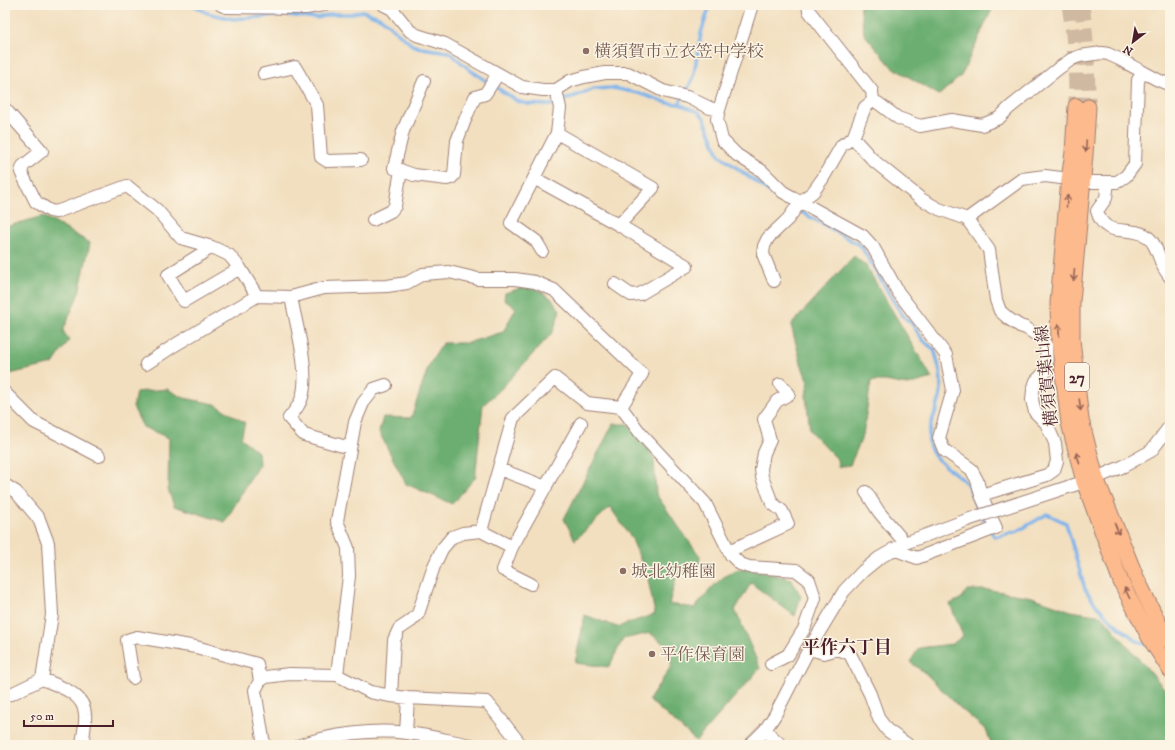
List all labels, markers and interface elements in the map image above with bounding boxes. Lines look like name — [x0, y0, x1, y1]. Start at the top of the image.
north arrow — [1113, 22, 1153, 62]
place label: 横須賀市立衣笠中学校 — [594, 41, 764, 63]
text: N — [1121, 41, 1136, 58]
marker: 横須賀市立衣笠中学校 — [581, 46, 591, 56]
one-way arrow — [1082, 139, 1089, 152]
one-way arrow — [1064, 195, 1071, 208]
one-way arrow — [1071, 268, 1078, 281]
street label: 横須賀葉山線 — [1031, 324, 1063, 428]
one-way arrow — [1055, 324, 1063, 337]
road number: 27 — [1065, 363, 1089, 391]
one-way arrow — [1076, 398, 1084, 411]
one-way arrow — [1074, 452, 1081, 465]
one-way arrow — [1113, 522, 1121, 534]
place label: 城北幼稚園 — [631, 561, 716, 583]
marker: 城北幼稚園 — [618, 566, 628, 576]
one-way arrow — [1123, 588, 1130, 600]
district label: 平作六丁目 — [802, 637, 892, 659]
place label: 平作保育園 — [660, 644, 745, 666]
marker: 平作保育園 — [647, 649, 657, 659]
scale bar — [24, 702, 113, 728]
text: 50 m — [30, 709, 54, 724]

